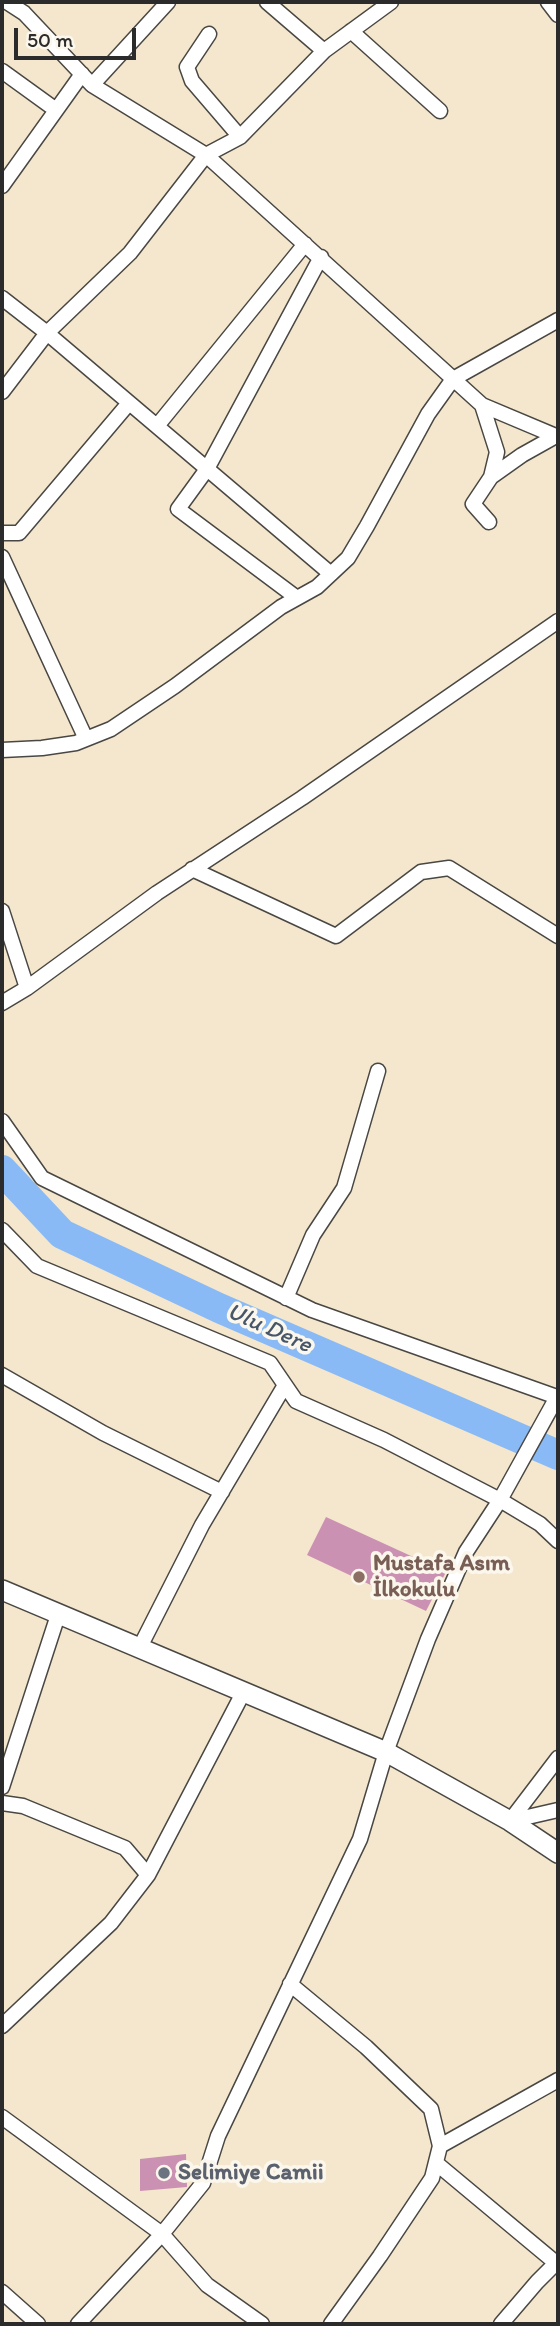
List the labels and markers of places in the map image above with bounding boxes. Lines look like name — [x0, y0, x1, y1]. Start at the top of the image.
place label: Mustafa Asım İlkokulu — [373, 1550, 510, 1604]
marker: Mustafa Asım İlkokulu — [351, 1569, 367, 1585]
place label: Selimiye Camii — [178, 2159, 324, 2187]
marker: Selimiye Camii — [156, 2165, 172, 2181]

